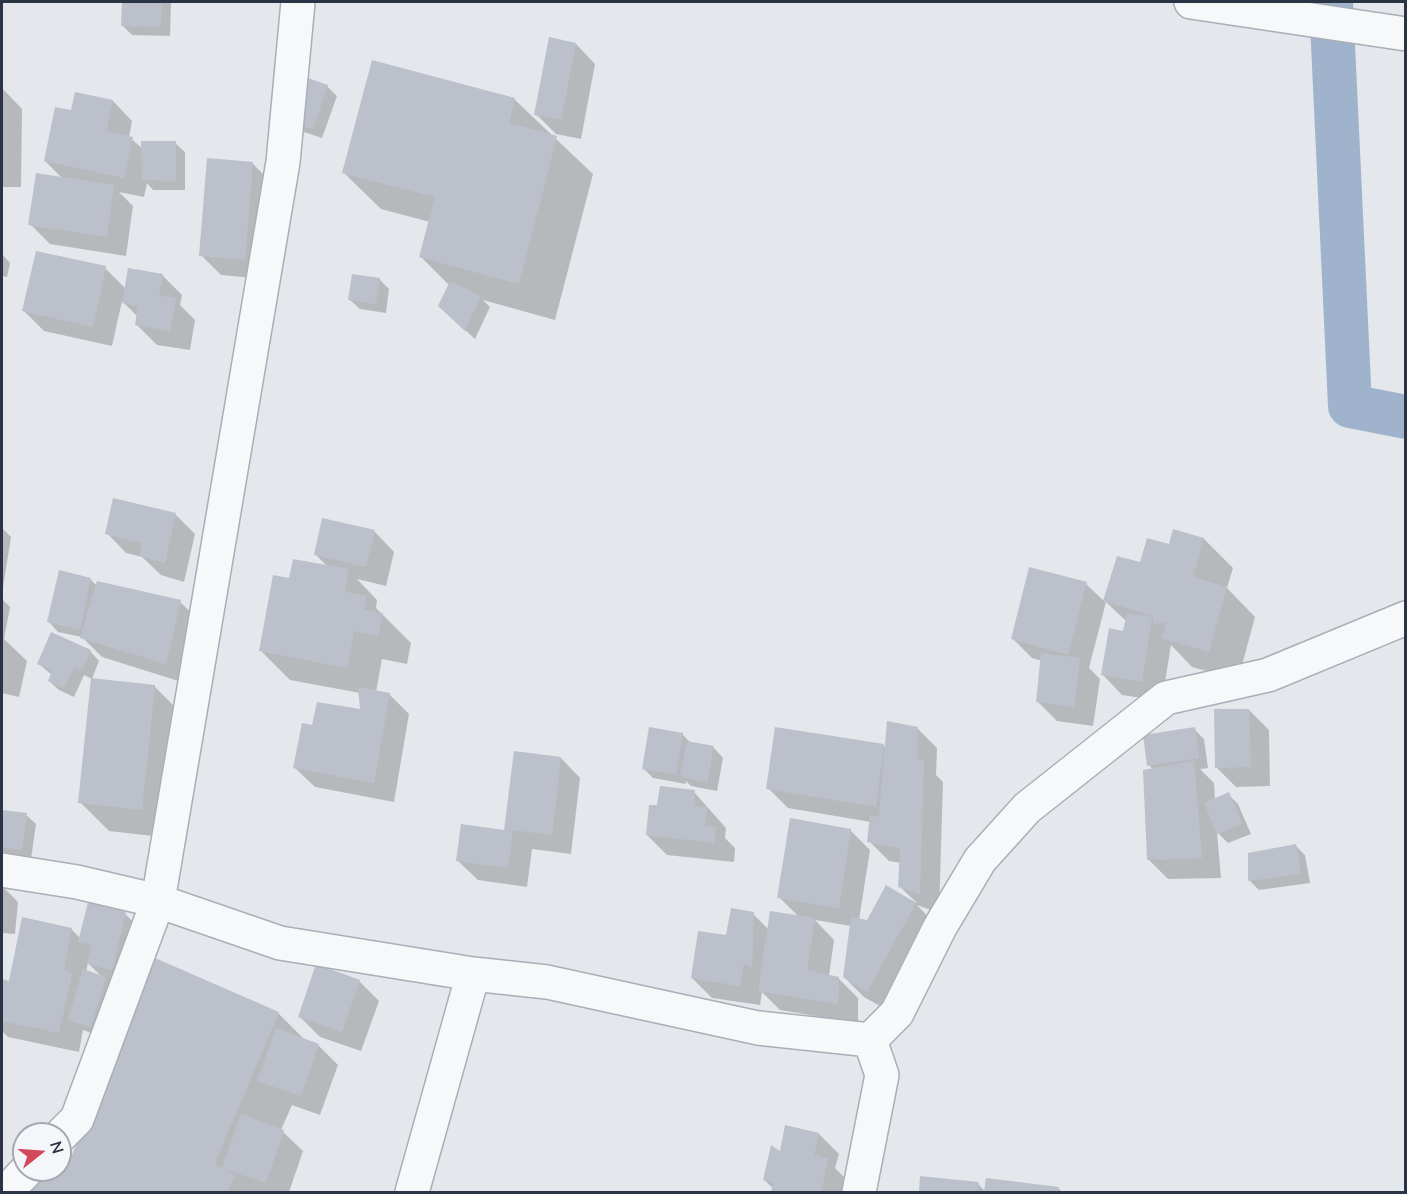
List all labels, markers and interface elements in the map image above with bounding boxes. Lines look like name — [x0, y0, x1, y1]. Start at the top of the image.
north arrow — [12, 1122, 72, 1182]
text: N — [46, 1139, 69, 1156]

